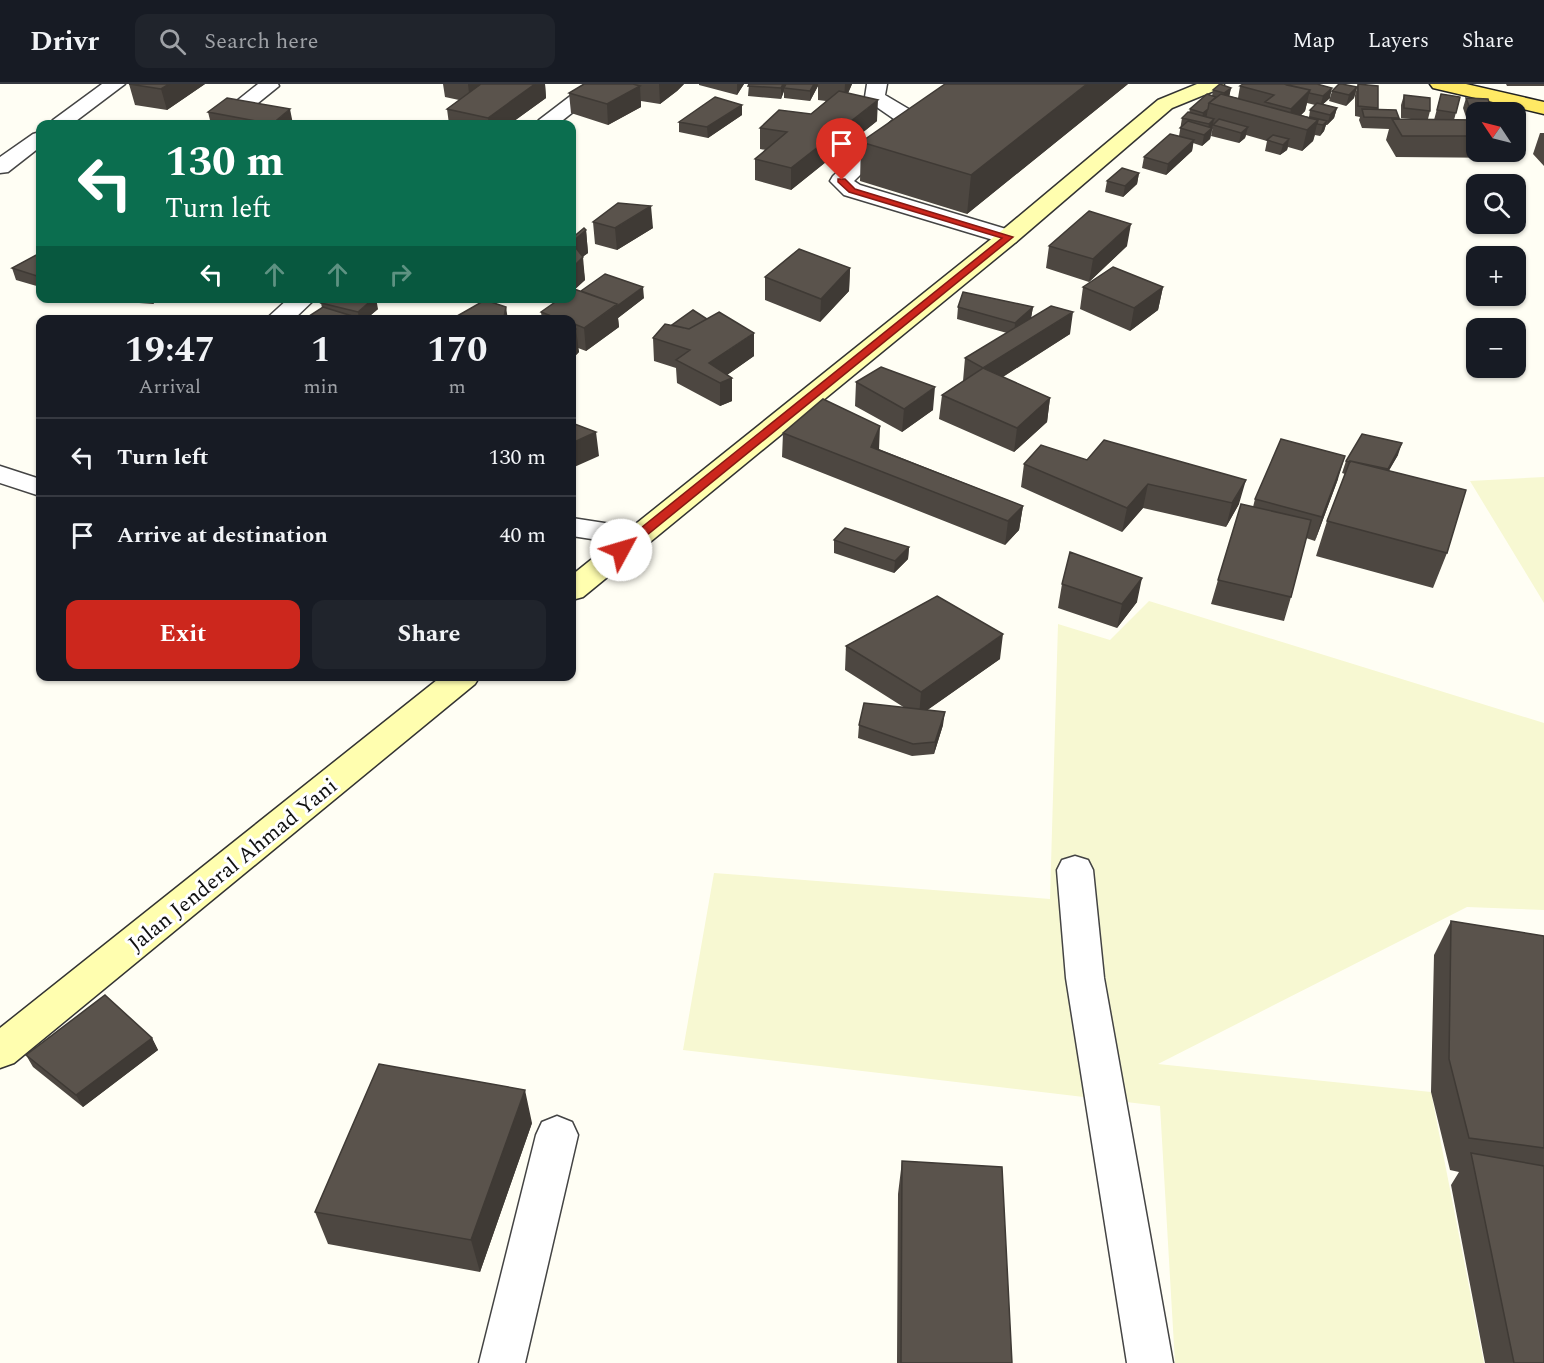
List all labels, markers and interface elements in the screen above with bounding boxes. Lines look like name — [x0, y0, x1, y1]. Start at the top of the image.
search box — [135, 14, 555, 68]
text: Drivr — [30, 20, 99, 63]
icon: search — [156, 25, 189, 58]
text: Search here — [204, 25, 318, 58]
text: Map — [1293, 25, 1335, 57]
text: Layers — [1368, 25, 1429, 57]
text: Share — [1462, 25, 1514, 57]
north arrow — [1466, 102, 1526, 162]
map controls — [1466, 102, 1526, 378]
pin — [816, 118, 867, 180]
icon: arrive — [825, 127, 858, 160]
text: 130 m — [165, 131, 284, 194]
icon: left — [66, 144, 144, 222]
button: search — [1466, 174, 1526, 234]
text: Turn left — [165, 188, 271, 230]
button: + — [1466, 246, 1526, 306]
icon: left — [195, 258, 228, 291]
icon: ahead — [258, 258, 291, 291]
icon: ahead — [321, 258, 354, 291]
icon: right — [384, 258, 417, 291]
button: − — [1466, 318, 1526, 378]
text: 19:47 — [124, 323, 215, 378]
text: 1 — [311, 323, 331, 378]
text: 170 — [427, 323, 487, 378]
text: Arrival — [139, 372, 201, 402]
text: min — [303, 372, 338, 402]
text: m — [449, 372, 466, 402]
icon: left — [66, 441, 99, 474]
text: Turn left — [117, 441, 209, 474]
text: 130 m — [489, 441, 546, 474]
position arrow — [589, 518, 653, 582]
icon: arrive — [66, 519, 99, 552]
text: Arrive at destination — [117, 519, 328, 552]
text: 40 m — [500, 519, 546, 552]
button: Exit — [66, 600, 300, 669]
button: Share — [312, 600, 546, 669]
street label: Jalan Jenderal Ahmad Yani — [121, 770, 345, 960]

